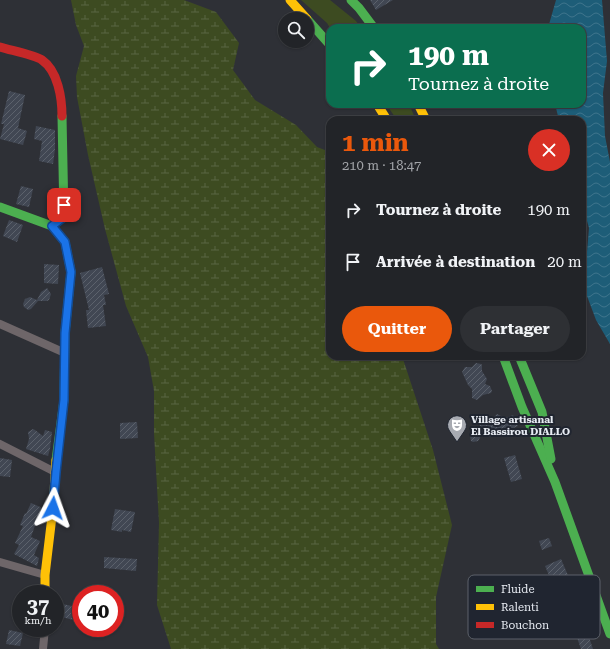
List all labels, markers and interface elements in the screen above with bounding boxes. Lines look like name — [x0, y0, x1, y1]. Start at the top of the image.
map controls — [278, 12, 314, 48]
button: search — [278, 12, 314, 48]
text: 190 m — [408, 39, 489, 72]
icon: right — [342, 40, 394, 92]
text: Tournez à droite — [408, 73, 549, 94]
text: 1 min — [342, 129, 409, 157]
button: close — [528, 129, 570, 171]
text: 210 m · 18:47 — [342, 158, 421, 173]
pin — [47, 188, 81, 222]
icon: arrive — [53, 194, 75, 216]
icon: right — [342, 199, 364, 221]
text: Tournez à droite — [376, 201, 501, 219]
text: 190 m — [527, 201, 570, 219]
icon: arrive — [342, 251, 364, 273]
text: Arrivée à destination — [376, 253, 535, 271]
text: 20 m — [547, 253, 582, 271]
button: Quitter — [342, 306, 452, 352]
button: Partager — [460, 306, 570, 352]
theatre icon: Village artisanal El Bassirou DIALLO — [446, 414, 468, 442]
place label: Village artisanal El Bassirou DIALLO — [471, 414, 570, 437]
position arrow — [32, 487, 74, 529]
legend — [468, 575, 600, 639]
text: Fluide — [501, 583, 534, 596]
speed limit sign: 40 — [72, 585, 124, 637]
text: 37 — [27, 594, 49, 618]
text: Ralenti — [501, 601, 539, 614]
text: km/h — [25, 615, 51, 626]
text: Bouchon — [501, 619, 549, 632]

